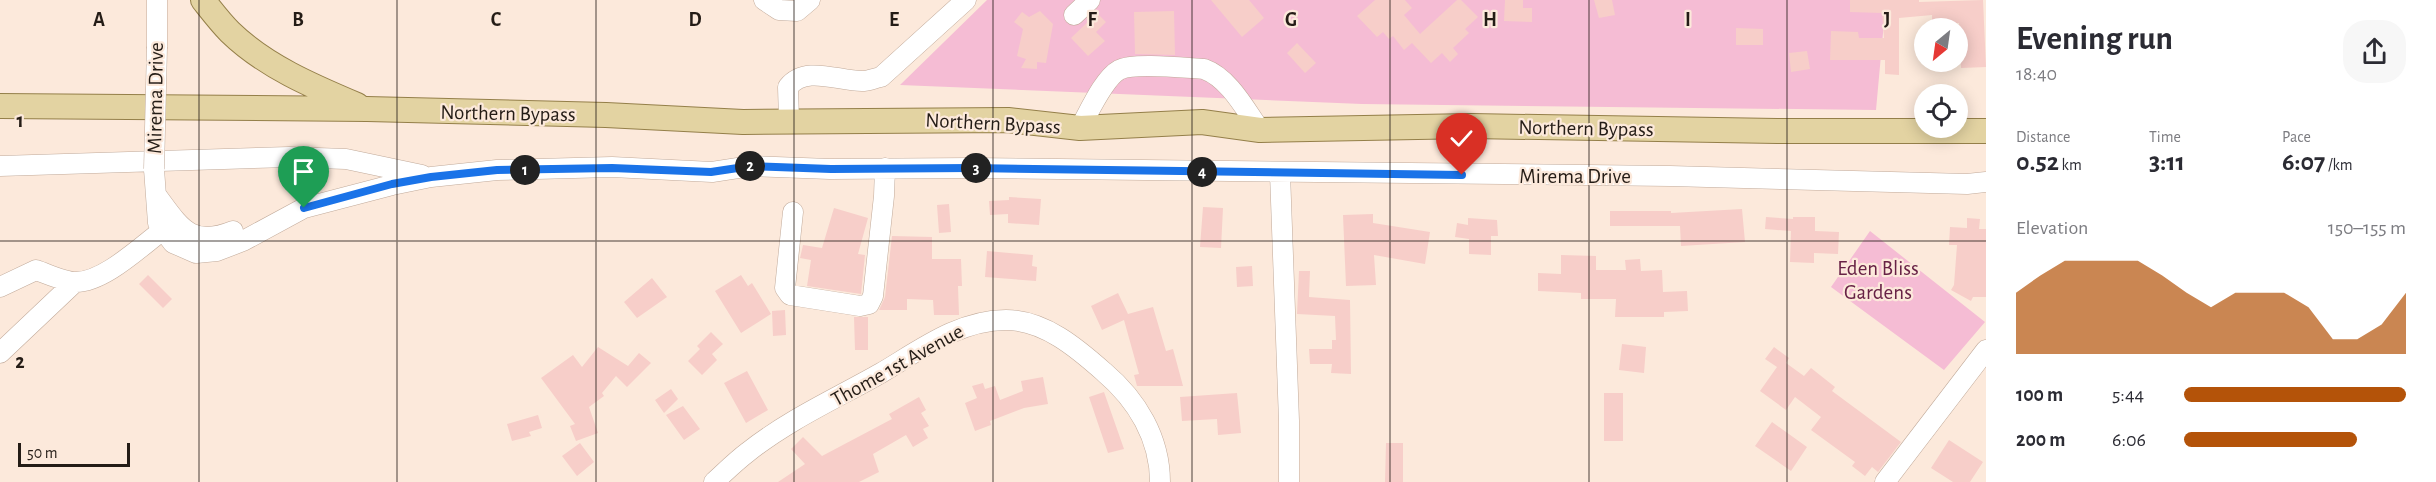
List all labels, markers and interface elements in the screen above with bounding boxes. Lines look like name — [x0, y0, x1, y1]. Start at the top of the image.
text: A — [93, 10, 105, 30]
text: B — [292, 10, 304, 30]
text: C — [491, 10, 502, 30]
text: D — [688, 10, 702, 30]
text: E — [889, 10, 899, 30]
text: F — [1087, 10, 1097, 30]
text: G — [1285, 10, 1297, 30]
text: H — [1483, 10, 1497, 30]
text: I — [1685, 10, 1691, 30]
text: J — [1884, 10, 1890, 30]
north arrow — [1914, 18, 1968, 72]
map controls — [1914, 18, 1968, 138]
button: share — [2343, 20, 2406, 83]
text: Evening run — [2016, 23, 2173, 56]
street label: Mirema Drive — [144, 42, 167, 154]
text: 18:40 — [2016, 64, 2057, 84]
button: locate — [1914, 84, 1968, 138]
street label: Northern Bypass — [440, 102, 576, 125]
street label: Northern Bypass — [925, 109, 1061, 138]
text: 1 — [16, 111, 24, 131]
pin — [1436, 113, 1487, 175]
street label: Northern Bypass — [1518, 117, 1654, 140]
icon: check — [1445, 122, 1478, 155]
text: Distance — [2016, 129, 2070, 145]
text: Time — [2149, 129, 2181, 145]
text: Pace — [2282, 129, 2311, 145]
pin — [278, 146, 329, 208]
text: 0.52 — [2016, 149, 2059, 175]
text: 3:11 — [2149, 149, 2185, 175]
text: 6:07 — [2282, 149, 2325, 175]
pin: 2 — [735, 151, 765, 181]
pin: 3 — [961, 153, 991, 183]
icon: arrive — [287, 155, 320, 188]
pin: 1 — [510, 155, 540, 185]
pin: 4 — [1187, 157, 1217, 187]
text: km — [2059, 157, 2082, 173]
text: /km — [2325, 157, 2353, 173]
text: 2 — [746, 158, 754, 174]
text: 3 — [973, 160, 979, 176]
text: 1 — [522, 162, 528, 178]
text: 4 — [1198, 164, 1206, 180]
street label: Mirema Drive — [1519, 166, 1631, 187]
text: Elevation — [2016, 218, 2088, 238]
text: 150–155 m — [2328, 218, 2406, 238]
park label: Eden Bliss Gardens — [1837, 258, 1919, 303]
street label: Thome 1st Avenue — [828, 321, 967, 410]
text: 2 — [15, 352, 25, 372]
text: 100 m — [2016, 385, 2063, 405]
text: 5:44 — [2112, 385, 2144, 405]
text: 200 m — [2016, 430, 2065, 450]
text: 6:06 — [2112, 430, 2146, 450]
scale bar — [18, 440, 130, 468]
text: 50 m — [27, 445, 58, 461]

